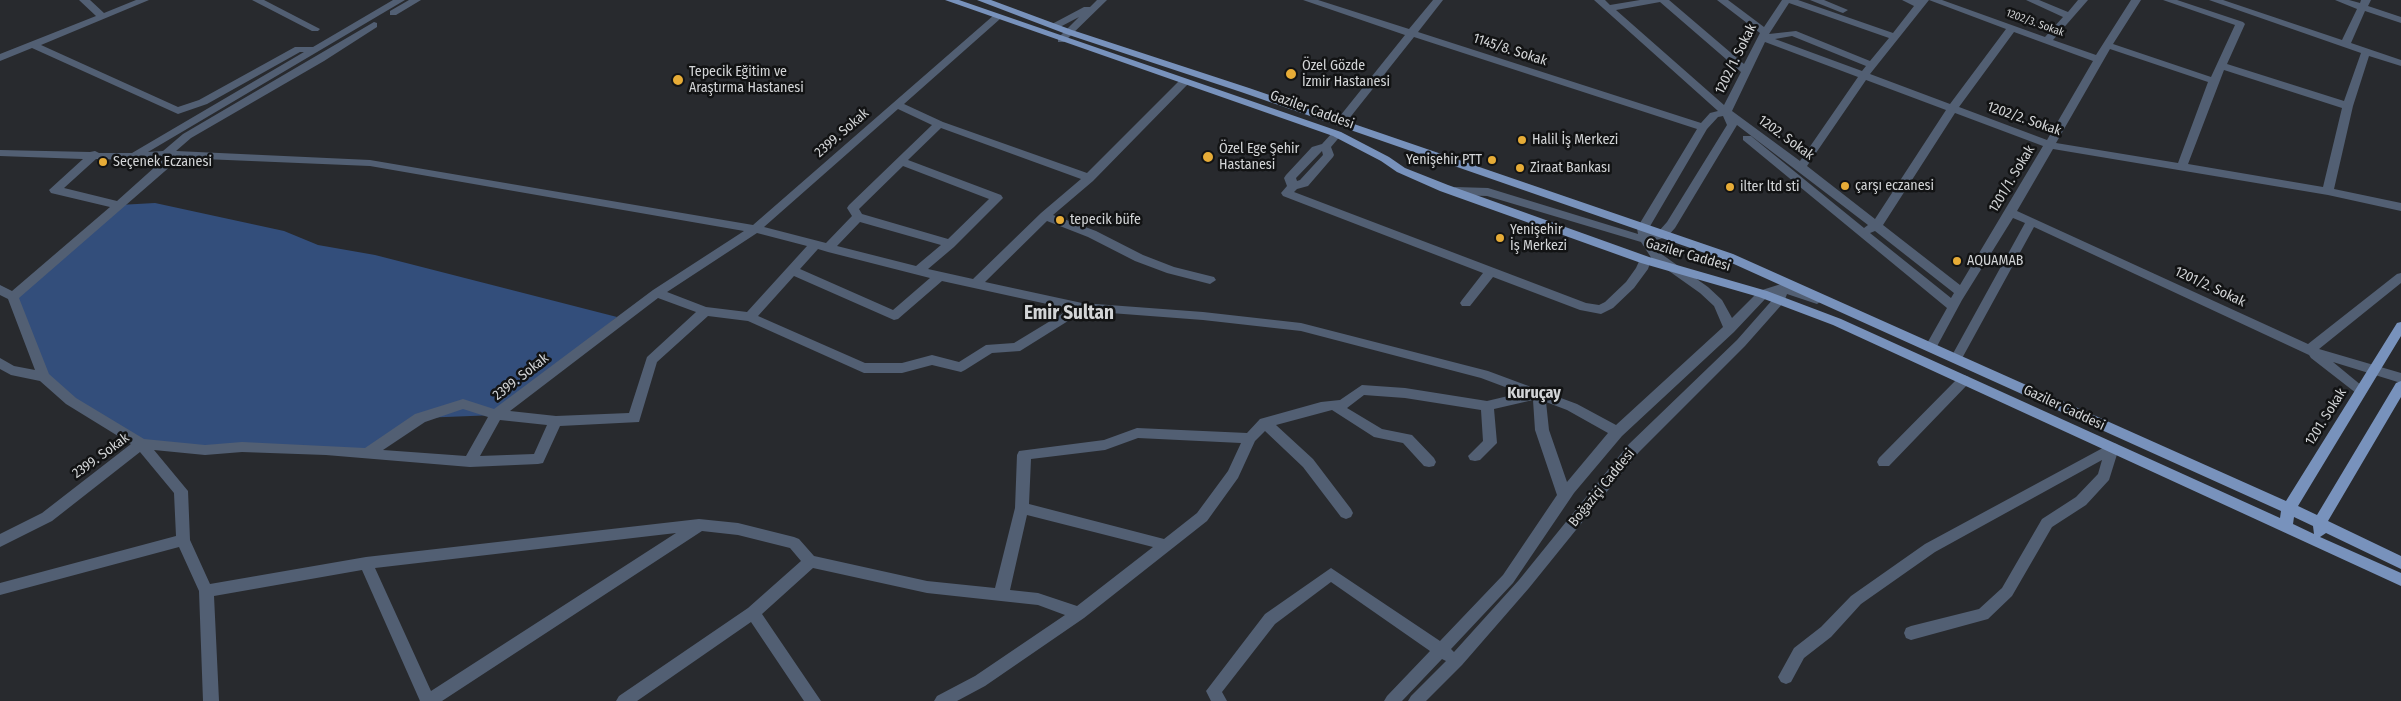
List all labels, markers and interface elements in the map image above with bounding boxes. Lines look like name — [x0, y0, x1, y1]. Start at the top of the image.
street label: 1202/3. Sokak — [2004, 6, 2066, 40]
street label: 1202/1. Sokak — [1712, 21, 1760, 97]
street label: 1145/8. Sokak — [1471, 30, 1549, 70]
place label: Özel Gözde İzmir Hastanesi — [1302, 58, 1390, 90]
place label: Tepecik Eğitim ve Araştırma Hastanesi — [689, 64, 804, 96]
marker: Özel Gözde İzmir Hastanesi — [1284, 67, 1298, 81]
marker: Tepecik Eğitim ve Araştırma Hastanesi — [671, 73, 685, 87]
street label: Gaziler Caddesi — [1268, 87, 1356, 133]
street label: 1202/2. Sokak — [1985, 98, 2063, 140]
street label: 2399. Sokak — [812, 105, 872, 161]
street label: 1202. Sokak — [1755, 112, 1817, 164]
place label: Halil İş Merkezi — [1532, 132, 1618, 148]
marker: Halil İş Merkezi — [1516, 134, 1528, 146]
place label: Özel Ege Şehir Hastanesi — [1219, 141, 1299, 174]
street label: 1201/1. Sokak — [1985, 142, 2039, 216]
marker: Özel Ege Şehir Hastanesi — [1201, 150, 1215, 164]
place label: Yenişehir PTT — [1406, 152, 1482, 168]
place label: Seçenek Eczanesi — [113, 154, 212, 170]
marker: Yenişehir PTT — [1486, 154, 1498, 166]
marker: Seçenek Eczanesi — [97, 156, 109, 168]
place label: Ziraat Bankası — [1530, 160, 1611, 176]
marker: Ziraat Bankası — [1514, 162, 1526, 174]
place label: çarşı eczanesi — [1855, 178, 1934, 194]
place label: ilter ltd sti — [1740, 179, 1800, 195]
marker: çarşı eczanesi — [1839, 180, 1851, 192]
marker: ilter ltd sti — [1724, 181, 1736, 193]
place label: tepecik büfe — [1070, 212, 1141, 228]
marker: tepecik büfe — [1054, 214, 1066, 226]
place label: Yenişehir İş Merkezi — [1510, 222, 1567, 254]
marker: Yenişehir İş Merkezi — [1494, 232, 1506, 244]
street label: Gaziler Caddesi — [1643, 235, 1733, 275]
place label: AQUAMAB — [1967, 253, 2023, 269]
marker: AQUAMAB — [1951, 255, 1963, 267]
street label: 1201/2. Sokak — [2172, 263, 2248, 311]
district label: Emir Sultan — [1024, 303, 1114, 325]
street label: 2399. Sokak — [490, 350, 552, 404]
street label: Gaziler Caddesi — [2021, 382, 2107, 434]
district label: Kuruçay — [1507, 384, 1561, 404]
street label: 1201. Sokak — [2302, 385, 2350, 449]
street label: 2399. Sokak — [69, 430, 133, 482]
street label: Boğaziçi Caddesi — [1565, 446, 1639, 530]

